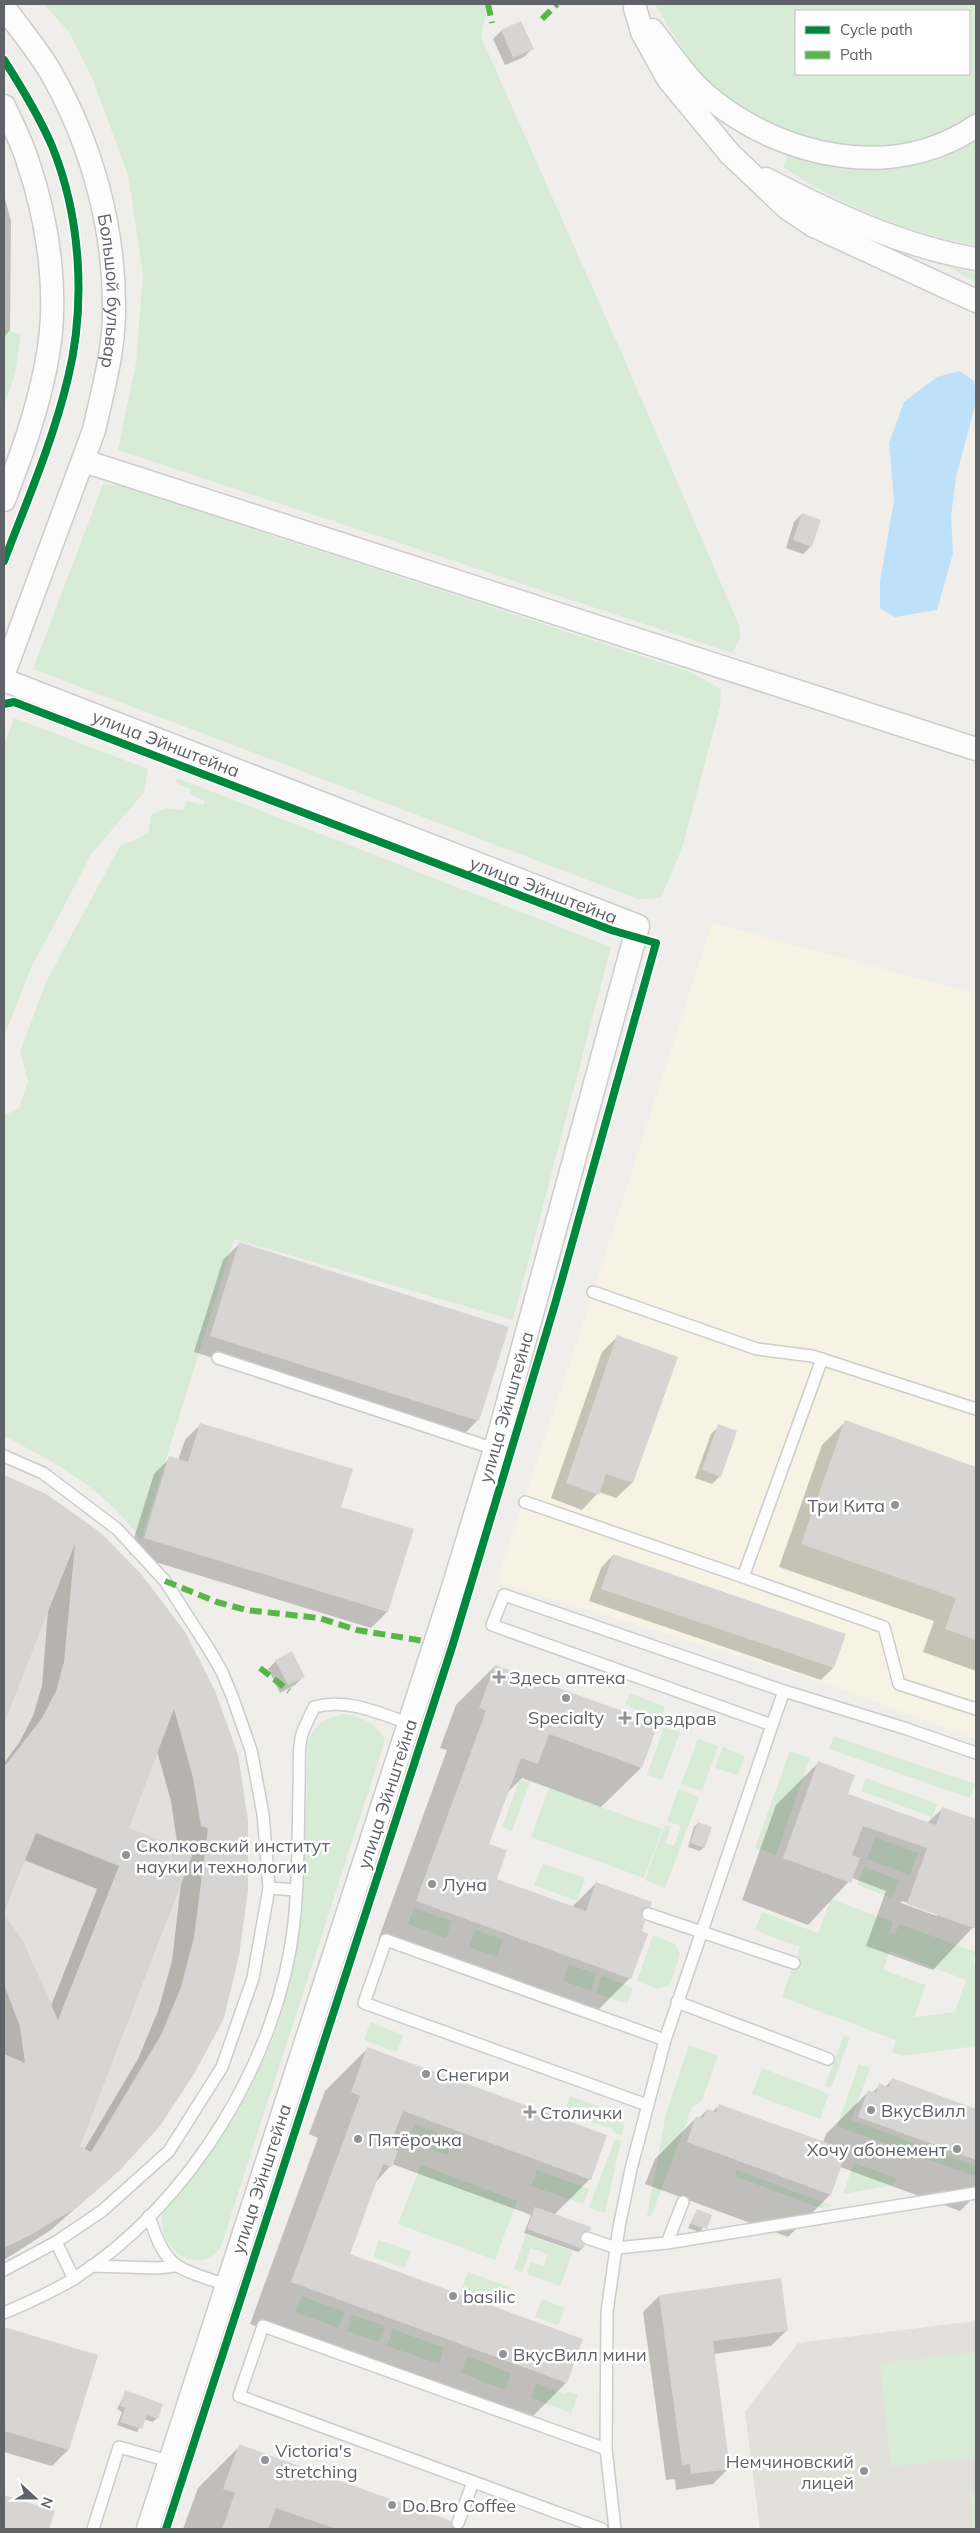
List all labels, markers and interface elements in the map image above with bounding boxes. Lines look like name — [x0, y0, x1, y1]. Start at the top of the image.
legend — [795, 10, 970, 75]
text: Cycle path — [840, 20, 913, 39]
text: Path — [840, 45, 872, 64]
street label: Большой бульвар — [93, 212, 126, 370]
street label: улица Эйнштейна — [89, 704, 243, 782]
street label: улица Эйнштейна — [467, 850, 621, 928]
street label: улица Эйнштейна — [473, 1329, 539, 1485]
place label: Три Кита — [807, 1494, 885, 1517]
marker: Три Кита — [889, 1499, 901, 1511]
place label: Здесь аптека — [509, 1666, 626, 1689]
marker: Здесь аптека — [493, 1671, 505, 1683]
marker: Specialty — [560, 1692, 572, 1704]
place label: Specialty — [528, 1706, 604, 1729]
place label: Горздрав — [635, 1707, 717, 1730]
marker: Горздрав — [619, 1712, 631, 1724]
street label: улица Эйнштейна — [352, 1716, 422, 1872]
place label: Сколковский институт науки и технологии — [136, 1834, 330, 1878]
marker: Сколковский институт науки и технологии — [120, 1849, 132, 1861]
place label: Луна — [442, 1873, 487, 1896]
marker: Луна — [426, 1878, 438, 1890]
place label: Снегири — [436, 2063, 509, 2086]
marker: Снегири — [420, 2068, 432, 2080]
place label: ВкусВилл — [881, 2099, 966, 2122]
street label: улица Эйнштейна — [226, 2101, 296, 2257]
place label: Столички — [540, 2101, 623, 2124]
marker: ВкусВилл — [865, 2104, 877, 2116]
marker: Столички — [524, 2106, 536, 2118]
place label: Пятёрочка — [368, 2128, 462, 2151]
marker: Пятёрочка — [352, 2133, 364, 2145]
place label: Хочу абонемент — [807, 2138, 948, 2161]
marker: Хочу абонемент — [951, 2143, 963, 2155]
place label: basilic — [463, 2285, 515, 2308]
marker: basilic — [447, 2290, 459, 2302]
place label: ВкусВилл мини — [513, 2343, 647, 2366]
marker: ВкусВилл мини — [497, 2348, 509, 2360]
place label: Victoria's stretching — [275, 2439, 358, 2483]
place label: Немчиновский лицей — [726, 2450, 854, 2494]
marker: Victoria's stretching — [259, 2454, 271, 2466]
marker: Немчиновский лицей — [858, 2465, 870, 2477]
north arrow — [10, 2473, 60, 2523]
text: N — [37, 2494, 57, 2511]
place label: Do.Bro Coffee — [402, 2494, 516, 2517]
marker: Do.Bro Coffee — [386, 2499, 398, 2511]

